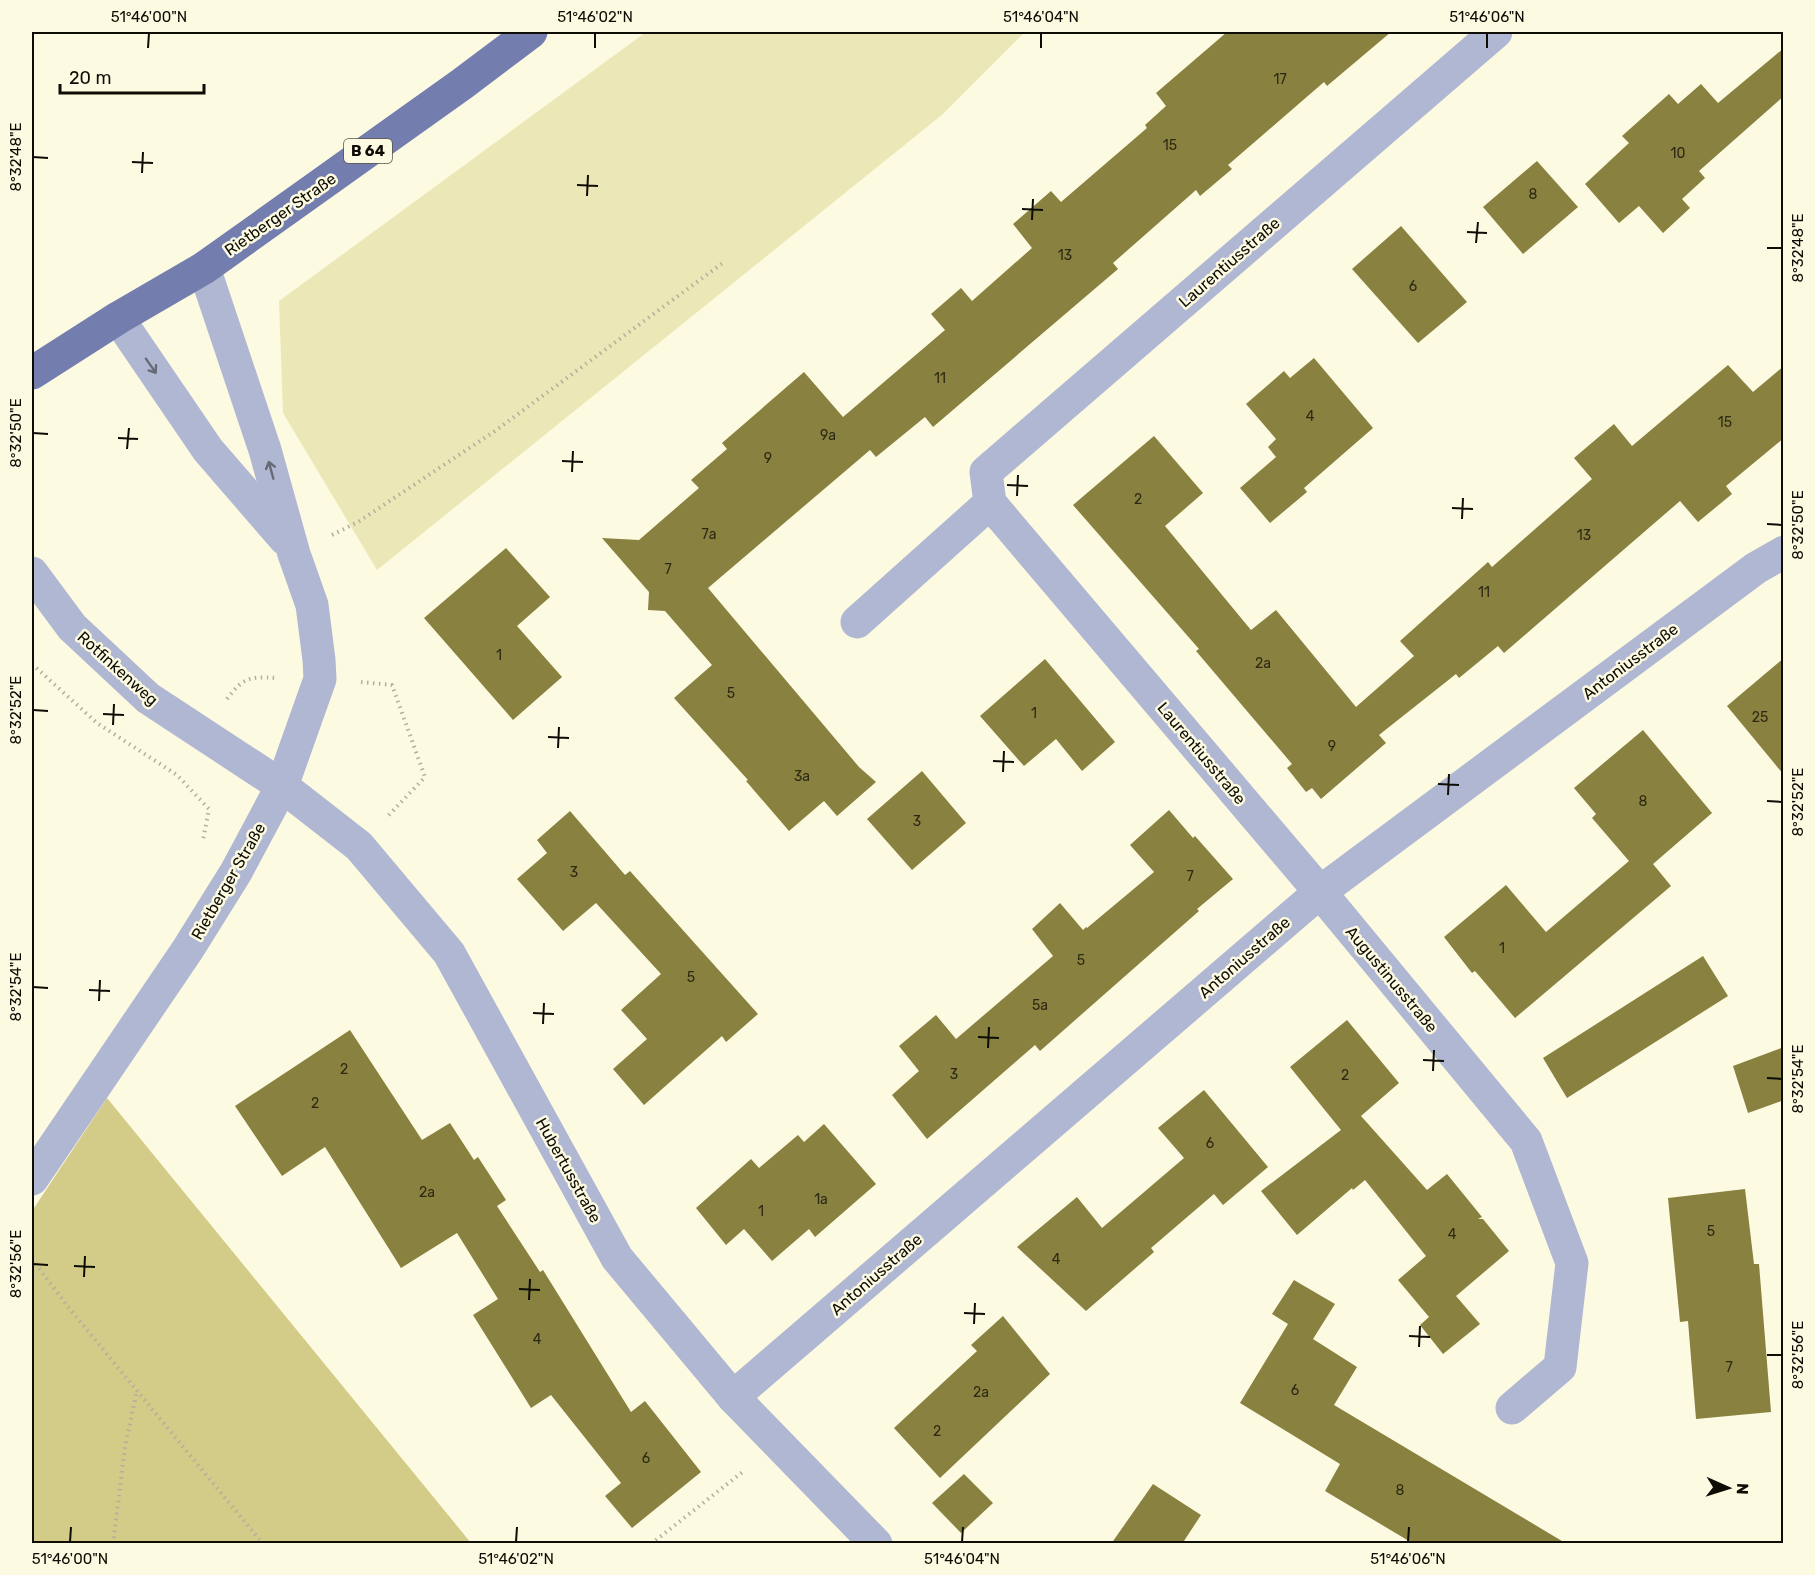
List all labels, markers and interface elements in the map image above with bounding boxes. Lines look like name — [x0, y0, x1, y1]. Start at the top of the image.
text: 51°46'00"N — [111, 8, 187, 26]
text: 51°46'02"N — [557, 8, 633, 26]
text: 51°46'04"N — [1003, 8, 1079, 26]
text: 51°46'06"N — [1449, 8, 1525, 26]
scale bar — [60, 57, 204, 95]
text: 20 m — [69, 67, 111, 89]
house number: 17 — [1273, 71, 1287, 88]
text: 8°32'48"E — [7, 122, 25, 192]
house number: 15 — [1163, 137, 1177, 154]
road number: B 64 — [344, 139, 392, 163]
house number: 10 — [1671, 145, 1686, 162]
street label: Rietberger Straße — [221, 169, 340, 260]
house number: 8 — [1529, 186, 1538, 203]
street label: Laurentiusstraße — [1175, 213, 1284, 311]
text: 8°32'48"E — [1789, 213, 1807, 283]
house number: 13 — [1058, 247, 1072, 264]
house number: 6 — [1409, 278, 1417, 295]
one-way arrow — [145, 358, 157, 374]
house number: 11 — [934, 370, 946, 387]
text: 8°32'50"E — [7, 398, 25, 468]
house number: 4 — [1306, 408, 1315, 425]
house number: 15 — [1718, 414, 1732, 431]
house number: 9a — [820, 427, 836, 444]
house number: 9 — [764, 450, 772, 467]
one-way arrow — [265, 461, 276, 480]
text: 8°32'50"E — [1789, 490, 1807, 560]
house number: 2 — [1134, 491, 1142, 508]
house number: 7a — [702, 526, 716, 543]
house number: 13 — [1577, 527, 1591, 544]
house number: 7 — [664, 561, 672, 578]
house number: 11 — [1478, 584, 1490, 601]
street label: Antoniusstraße — [1579, 619, 1682, 703]
street label: Rotfinkenweg — [73, 627, 162, 709]
house number: 1 — [496, 647, 502, 664]
house number: 2a — [1255, 655, 1271, 672]
text: 8°32'52"E — [7, 676, 25, 744]
house number: 5 — [727, 685, 735, 702]
street label: Laurentiusstraße — [1153, 698, 1250, 808]
house number: 1 — [1031, 705, 1037, 722]
house number: 25 — [1752, 709, 1768, 726]
house number: 9 — [1328, 738, 1336, 755]
house number: 3a — [794, 768, 810, 785]
text: 8°32'52"E — [1789, 768, 1807, 836]
house number: 8 — [1639, 793, 1648, 810]
house number: 3 — [913, 813, 921, 830]
street label: Rietberger Straße — [187, 820, 270, 943]
house number: 3 — [570, 864, 578, 881]
house number: 7 — [1186, 868, 1194, 885]
street label: Antoniusstraße — [1195, 913, 1294, 1002]
street label: Augustinusstraße — [1342, 922, 1442, 1036]
house number: 1 — [1499, 940, 1505, 957]
text: 8°32'54"E — [7, 952, 25, 1022]
house number: 5 — [1077, 952, 1085, 969]
house number: 5 — [687, 969, 695, 986]
house number: 5a — [1032, 997, 1048, 1014]
text: 8°32'54"E — [1789, 1044, 1807, 1114]
house number: 2 — [340, 1061, 348, 1078]
house number: 3 — [950, 1066, 958, 1083]
house number: 2 — [1341, 1067, 1349, 1084]
house number: 2 — [311, 1095, 319, 1112]
street label: Hubertusstraße — [532, 1114, 605, 1226]
house number: 6 — [1206, 1135, 1214, 1152]
house number: 2a — [419, 1184, 435, 1201]
house number: 1a — [814, 1191, 828, 1208]
house number: 1 — [758, 1203, 764, 1220]
house number: 5 — [1707, 1223, 1715, 1240]
house number: 4 — [1448, 1226, 1457, 1243]
text: 8°32'56"E — [7, 1230, 25, 1298]
street label: Antoniusstraße — [827, 1230, 926, 1319]
house number: 4 — [1052, 1251, 1061, 1268]
text: 8°32'56"E — [1789, 1321, 1807, 1389]
house number: 4 — [533, 1331, 542, 1348]
house number: 7 — [1725, 1359, 1733, 1376]
house number: 6 — [1291, 1382, 1299, 1399]
house number: 2a — [973, 1384, 989, 1401]
house number: 2 — [933, 1423, 941, 1440]
house number: 6 — [642, 1450, 650, 1467]
north arrow — [1698, 1458, 1758, 1518]
house number: 8 — [1396, 1482, 1405, 1499]
text: N — [1733, 1483, 1752, 1495]
text: 51°46'00"N — [32, 1550, 108, 1568]
text: 51°46'02"N — [478, 1550, 554, 1568]
text: 51°46'04"N — [924, 1550, 1000, 1568]
text: 51°46'06"N — [1370, 1550, 1446, 1568]

